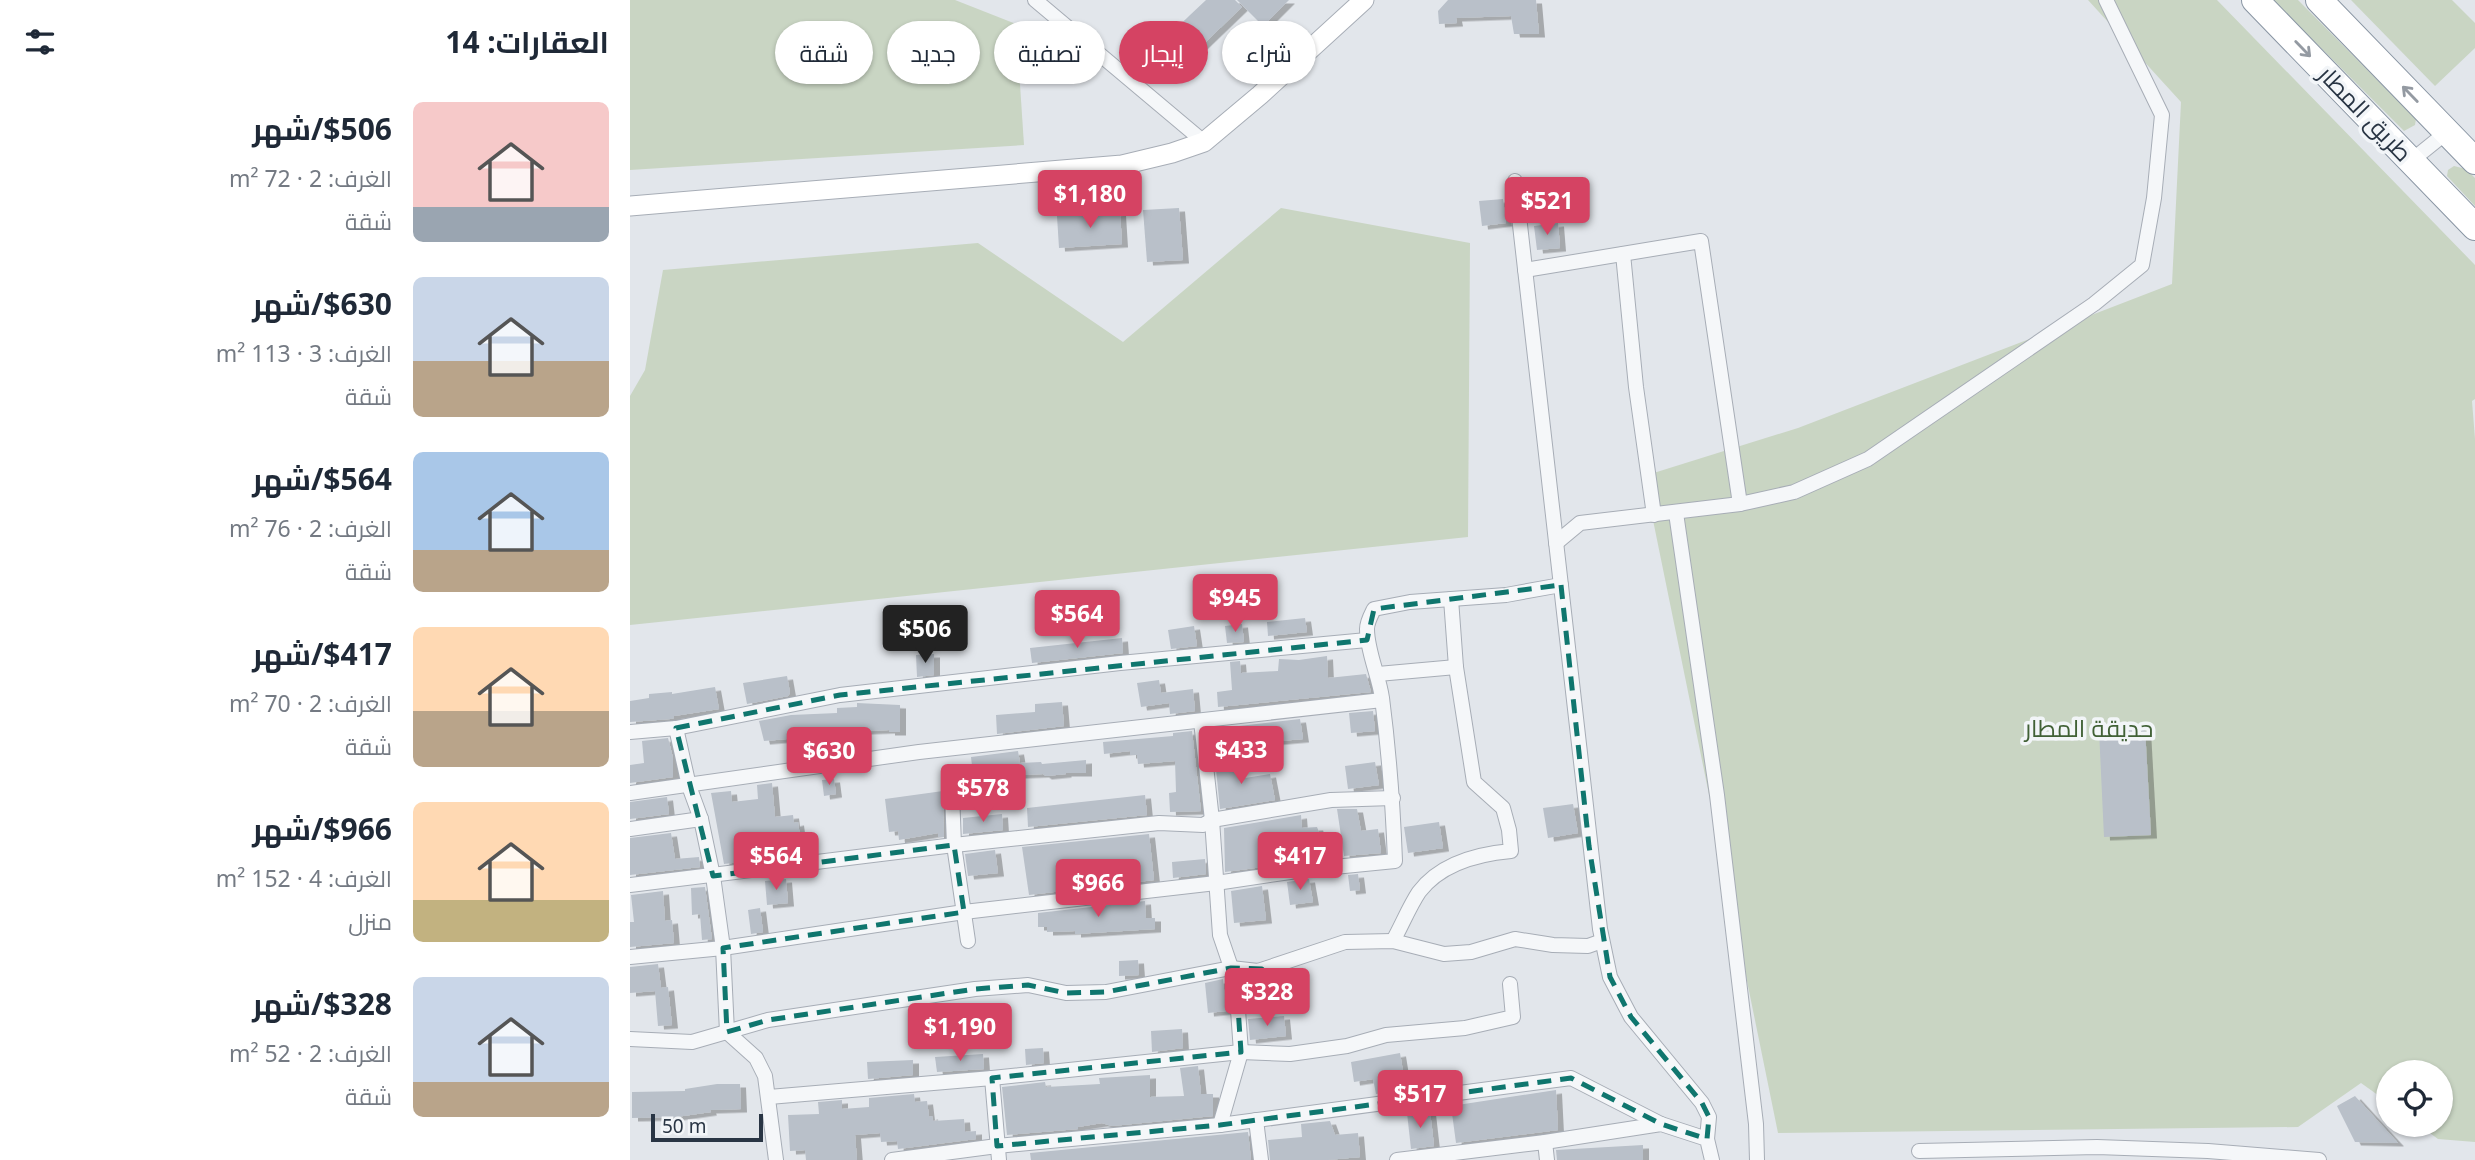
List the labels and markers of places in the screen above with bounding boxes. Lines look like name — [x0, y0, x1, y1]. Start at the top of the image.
pin: $1,180 — [1033, 170, 1147, 230]
pin: $521 — [1506, 177, 1588, 237]
pin: $945 — [1194, 574, 1276, 634]
pin: $564 — [1036, 590, 1118, 650]
pin: $506 — [884, 606, 966, 665]
pin: $433 — [1200, 726, 1282, 786]
pin: $630 — [788, 728, 870, 787]
pin: $578 — [942, 764, 1024, 824]
pin: $564 — [735, 832, 817, 892]
pin: $417 — [1259, 832, 1341, 892]
pin: $966 — [1057, 860, 1139, 919]
pin: $328 — [1226, 968, 1308, 1028]
pin: $1,190 — [903, 1004, 1017, 1063]
pin: $517 — [1379, 1070, 1461, 1130]

